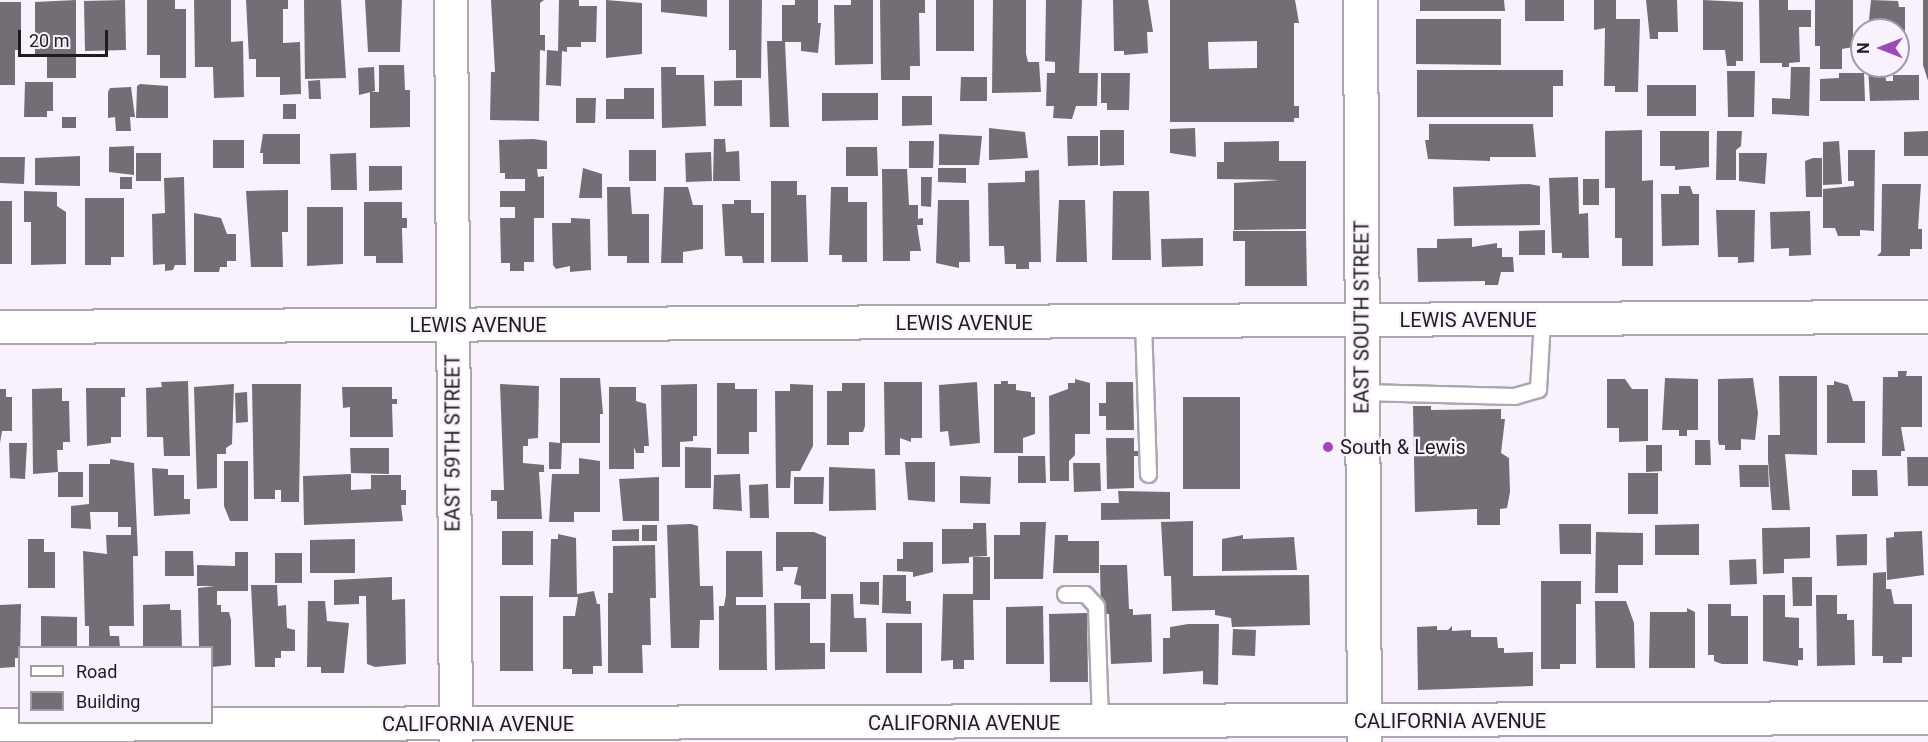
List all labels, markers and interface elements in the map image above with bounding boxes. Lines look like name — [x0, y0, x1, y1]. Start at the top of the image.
scale bar — [21, 18, 111, 56]
north arrow — [1850, 18, 1910, 78]
text: 20 m — [29, 30, 69, 51]
text: N — [1854, 42, 1873, 54]
street label: EAST SOUTH STREET — [1350, 220, 1374, 414]
street label: LEWIS AVENUE — [1399, 308, 1537, 332]
street label: LEWIS AVENUE — [895, 311, 1033, 335]
street label: LEWIS AVENUE — [409, 313, 547, 337]
street label: EAST 59TH STREET — [441, 354, 465, 532]
place label: South & Lewis — [1340, 435, 1466, 459]
marker: South & Lewis — [1321, 440, 1335, 454]
legend — [18, 646, 213, 724]
text: Road — [76, 661, 117, 682]
text: Building — [76, 691, 140, 712]
street label: CALIFORNIA AVENUE — [1354, 709, 1546, 733]
street label: CALIFORNIA AVENUE — [868, 711, 1060, 735]
street label: CALIFORNIA AVENUE — [382, 712, 574, 736]

